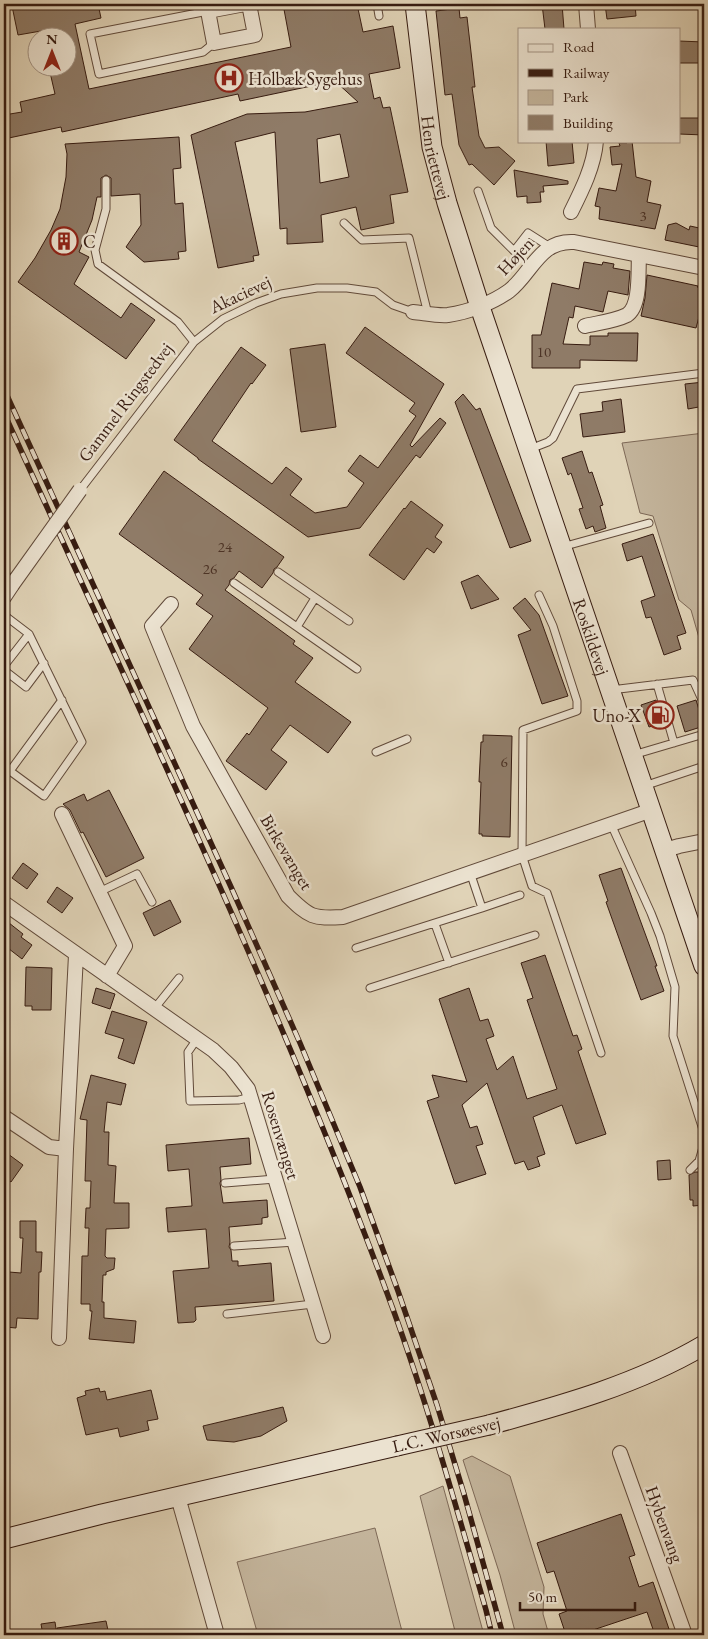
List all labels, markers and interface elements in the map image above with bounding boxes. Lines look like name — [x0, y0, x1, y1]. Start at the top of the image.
north arrow — [28, 28, 78, 78]
legend — [518, 28, 680, 142]
text: N — [46, 30, 58, 48]
text: Road — [563, 37, 595, 56]
hospital icon: Holbæk Sygehus — [214, 63, 244, 93]
text: Railway — [563, 63, 610, 82]
place label: Holbæk Sygehus — [248, 67, 362, 90]
text: Park — [563, 87, 590, 106]
text: Building — [563, 113, 613, 132]
street label: Henriettevej — [417, 114, 457, 202]
house number: 3 — [639, 206, 647, 225]
building icon: C — [49, 226, 79, 256]
place label: C — [83, 230, 96, 253]
street label: Højen — [492, 232, 539, 280]
street label: Akacievej — [205, 270, 274, 319]
street label: Gammel Ringstedvej — [73, 338, 177, 466]
house number: 10 — [537, 342, 551, 361]
house number: 24 — [218, 537, 233, 556]
house number: 26 — [203, 559, 217, 578]
street label: Roskildevej — [568, 595, 616, 678]
fuel station icon: Uno-X — [645, 700, 675, 730]
place label: Uno-X — [592, 704, 641, 727]
house number: 6 — [500, 752, 508, 771]
street label: Birkevænget — [255, 810, 319, 894]
street label: Rosenvænget — [257, 1088, 305, 1182]
street label: L.C. Worsøesvej — [390, 1410, 502, 1458]
street label: Hybenvang — [641, 1483, 690, 1566]
scale bar — [520, 1579, 636, 1611]
text: 50 m — [528, 1587, 557, 1606]

